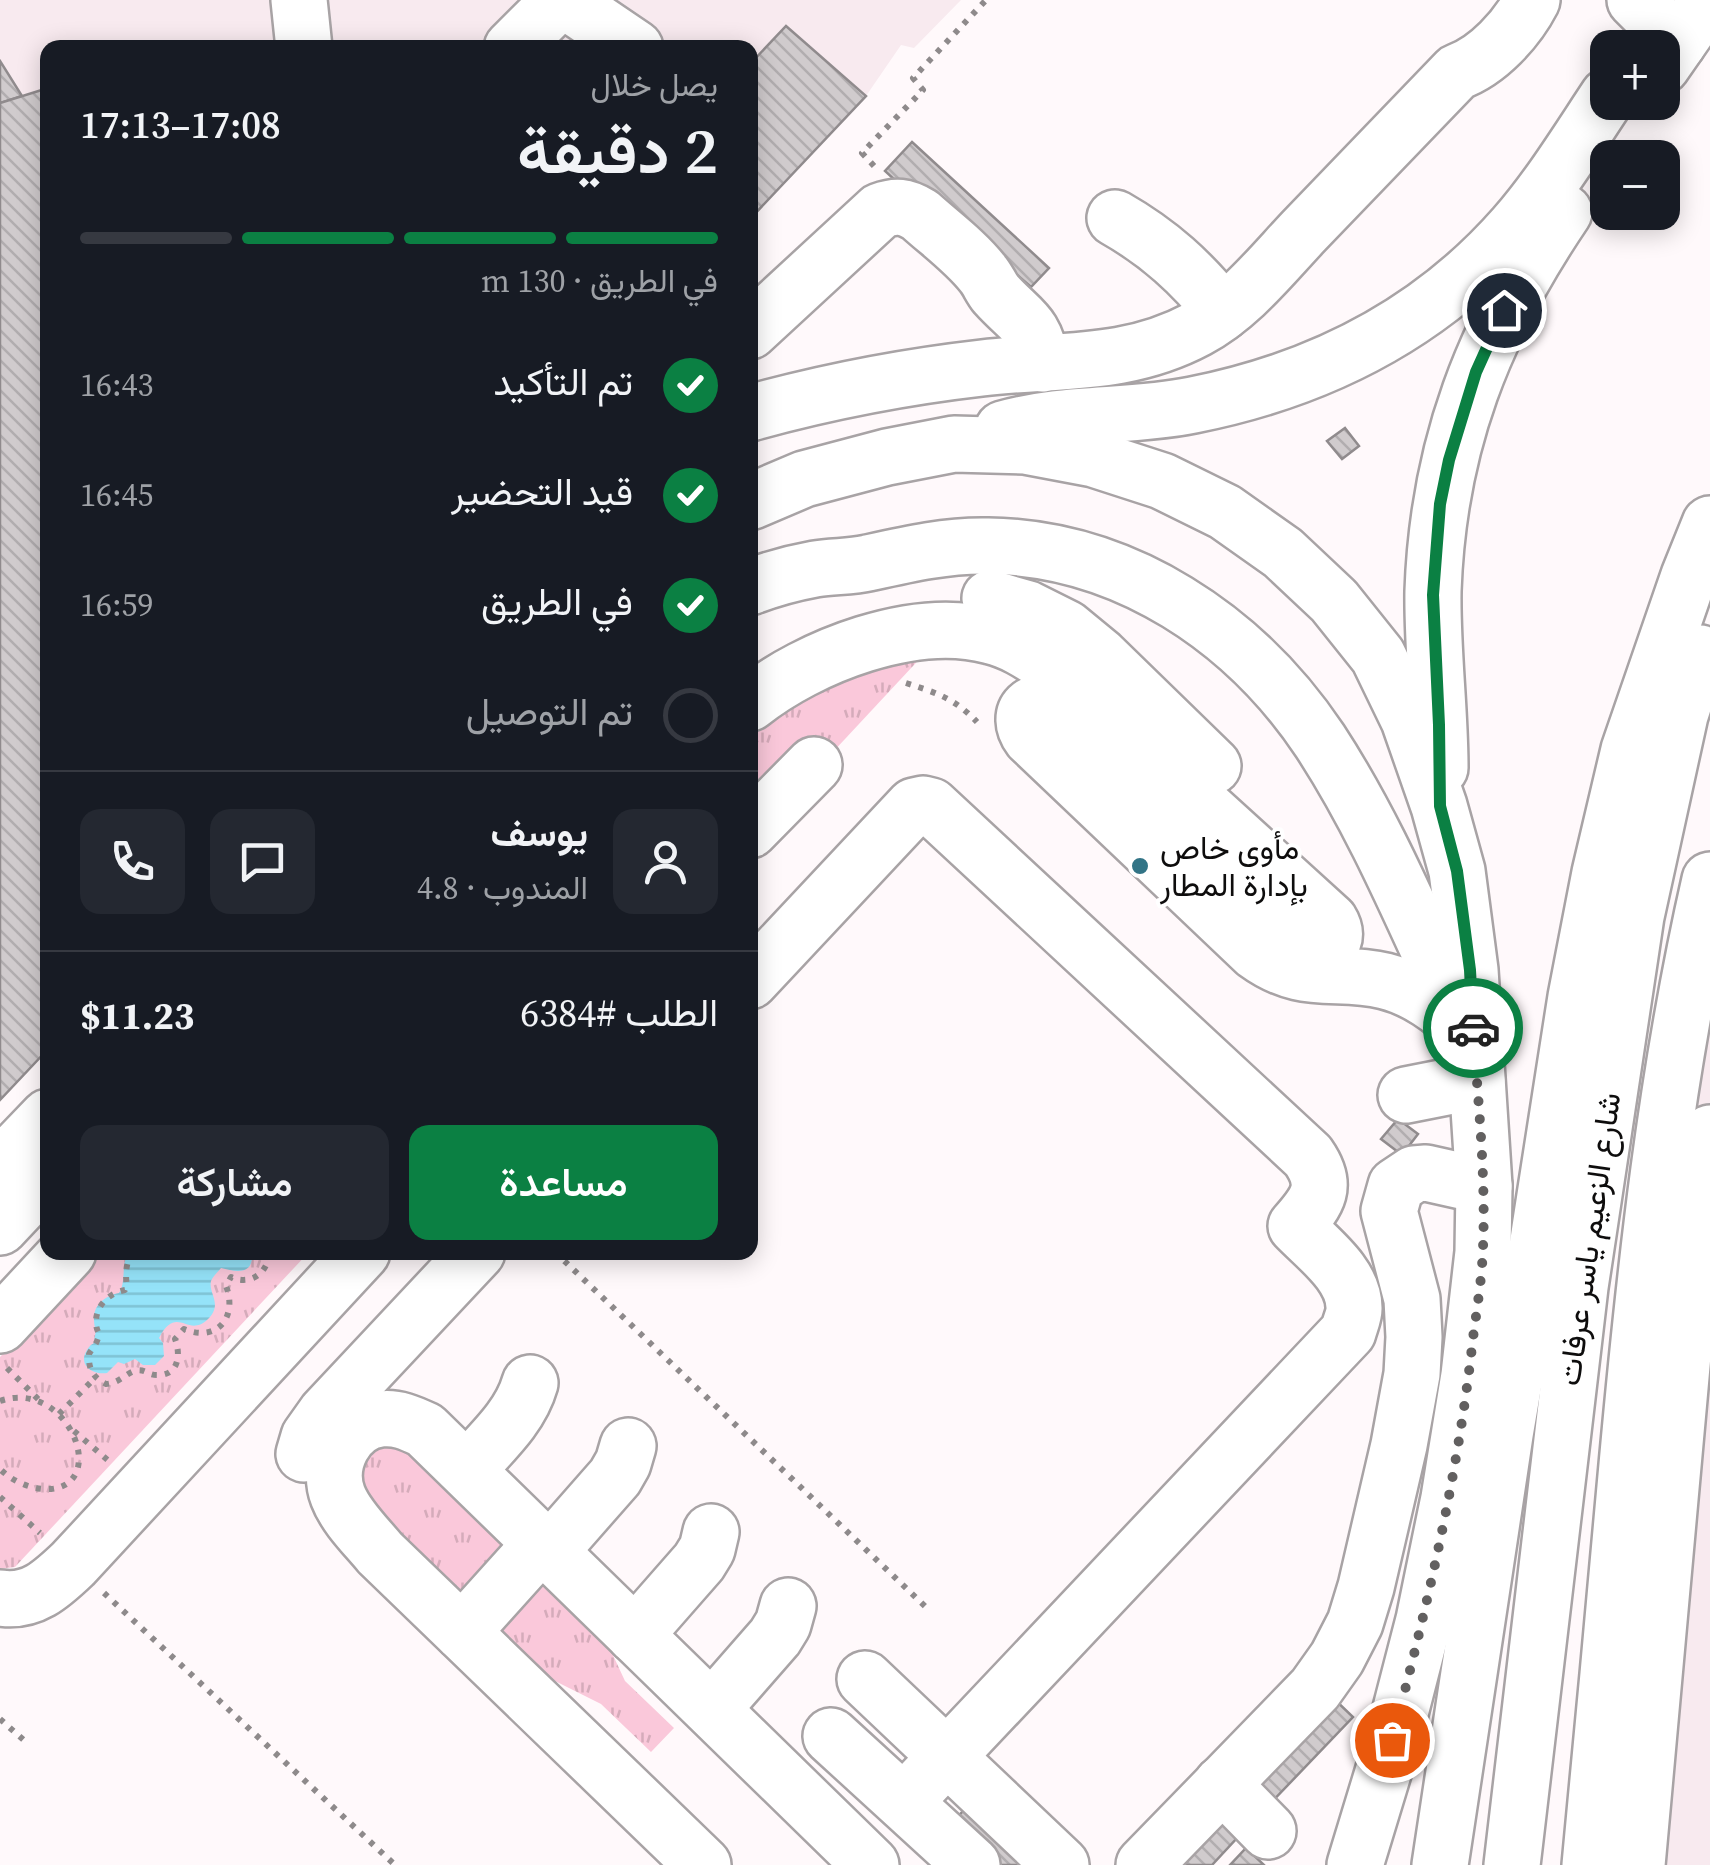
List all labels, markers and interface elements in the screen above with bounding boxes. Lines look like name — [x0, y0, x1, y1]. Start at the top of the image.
map controls — [1590, 30, 1680, 230]
button: + — [1590, 30, 1680, 120]
text: يصل خلال — [590, 63, 718, 107]
text: 17:08–17:13 — [80, 99, 281, 151]
text: 2 دقيقة — [517, 106, 718, 195]
button: − — [1590, 140, 1680, 230]
text: في الطريق · 130 m — [481, 259, 718, 303]
pin — [1462, 268, 1547, 353]
icon: home — [1477, 283, 1532, 338]
text: تم التأكيد — [493, 356, 633, 408]
icon: check — [663, 358, 718, 413]
text: 16:43 — [80, 363, 154, 407]
text: قيد التحضير — [451, 466, 633, 518]
icon: check — [663, 468, 718, 523]
text: 16:45 — [80, 473, 154, 517]
text: في الطريق — [481, 576, 633, 628]
icon: check — [663, 578, 718, 633]
text: 16:59 — [80, 583, 154, 627]
text: تم التوصيل — [466, 686, 633, 738]
text: يوسف — [491, 807, 588, 859]
button: phone — [80, 809, 185, 914]
button: chat — [210, 809, 315, 914]
button: person — [613, 809, 718, 914]
place label: مأوى خاص بإدارة المطار — [1159, 826, 1308, 907]
marker: مأوى خاص بإدارة المطار — [1129, 855, 1151, 877]
text: المندوب · 4.8 — [417, 866, 588, 910]
courier — [1423, 978, 1523, 1078]
text: الطلب #6384 — [520, 987, 718, 1039]
text: $11.23 — [80, 990, 194, 1042]
icon: car — [1446, 1001, 1501, 1056]
street label: شارع الزعيم ياسر عرفات — [1547, 1090, 1631, 1388]
button: مشاركة — [80, 1125, 389, 1240]
button: مساعدة — [409, 1125, 718, 1240]
pin — [1350, 1698, 1435, 1783]
icon: bag — [1365, 1713, 1420, 1768]

